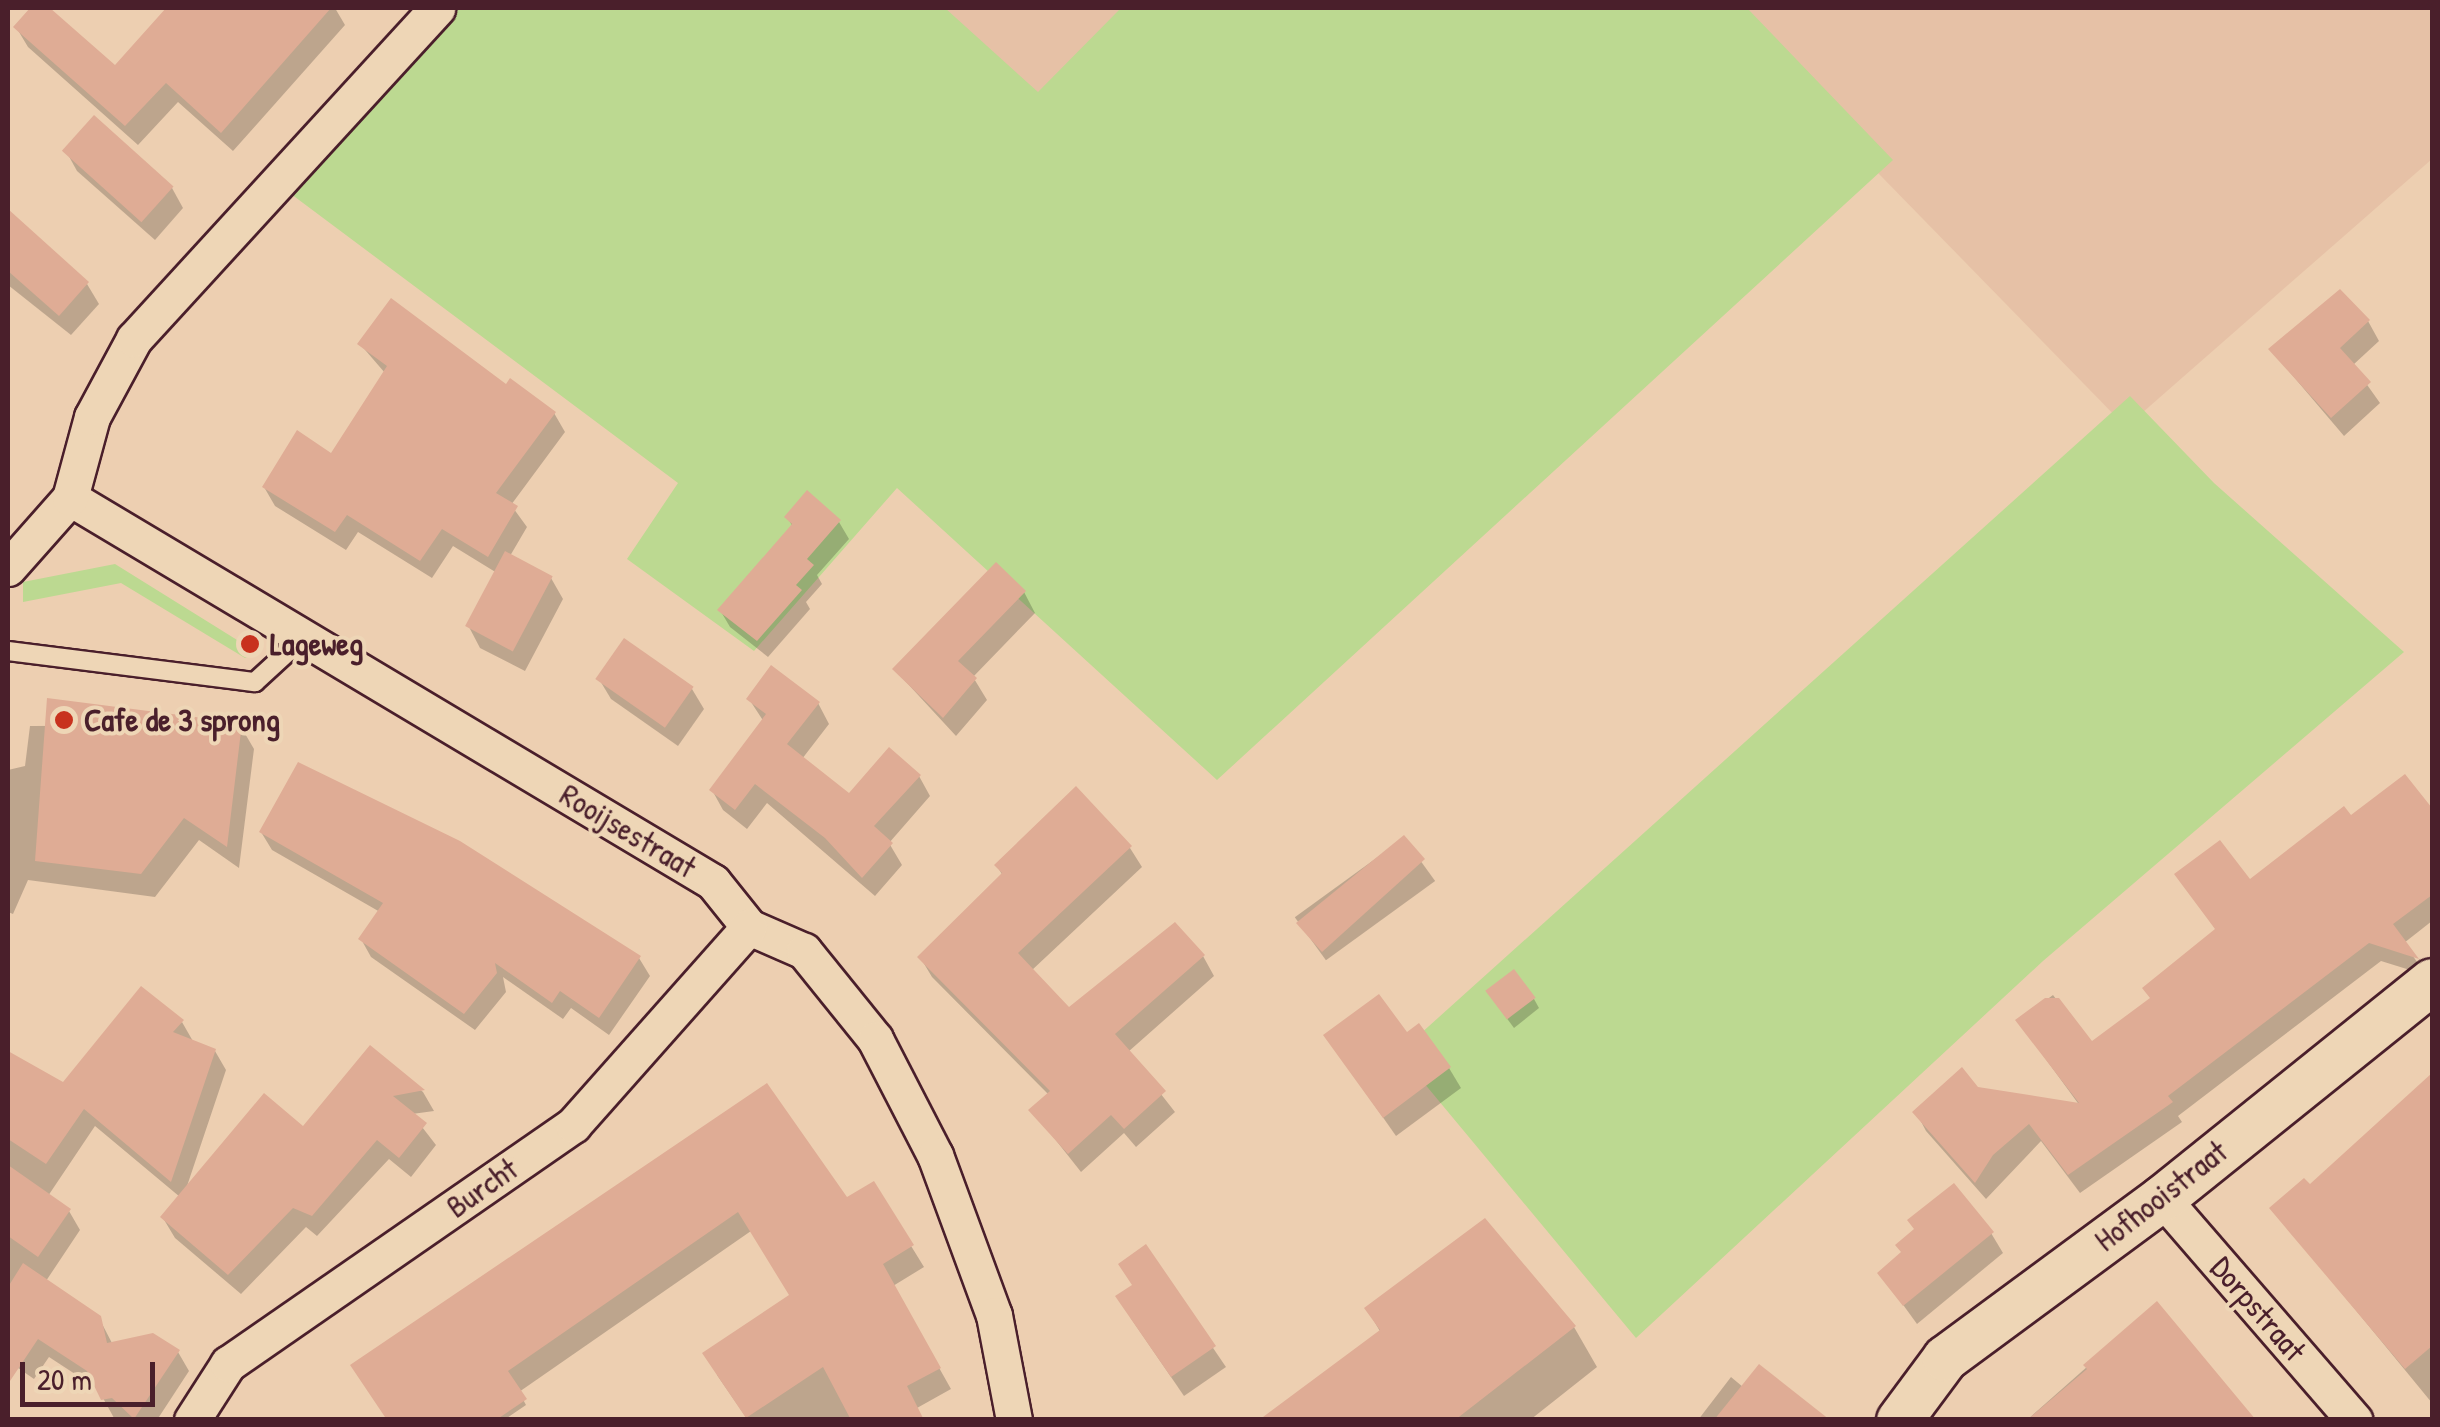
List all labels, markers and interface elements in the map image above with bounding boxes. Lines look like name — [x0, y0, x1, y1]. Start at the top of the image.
place label: Lageweg — [270, 625, 363, 663]
marker: Lageweg — [239, 633, 261, 655]
place label: Cafe de 3 sprong — [84, 701, 280, 739]
marker: Cafe de 3 sprong — [53, 709, 75, 731]
street label: Rooijsestraat — [553, 775, 703, 887]
street label: Hofhooistraat — [2087, 1132, 2235, 1260]
street label: Burcht — [439, 1150, 525, 1226]
street label: Dorpstraat — [2202, 1249, 2314, 1369]
scale bar — [25, 1342, 160, 1404]
text: 20 m — [37, 1359, 92, 1399]

